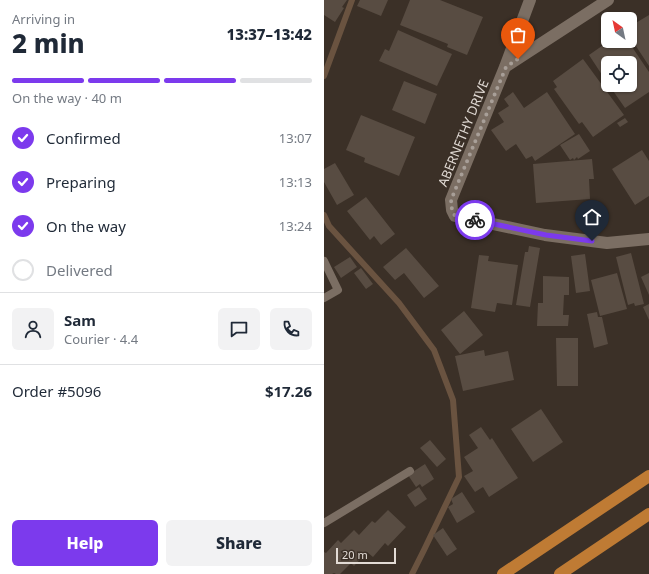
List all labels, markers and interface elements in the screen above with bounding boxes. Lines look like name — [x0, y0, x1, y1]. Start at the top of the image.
text: Arriving in — [12, 10, 75, 28]
north arrow — [601, 12, 637, 48]
map controls — [601, 12, 637, 92]
pin — [501, 18, 535, 59]
text: 13:37–13:42 — [227, 24, 312, 44]
icon: bag — [507, 24, 529, 46]
text: 2 min — [12, 25, 85, 61]
button: locate — [601, 56, 637, 92]
street label: ABERNETHY DRIVE — [433, 77, 493, 189]
text: On the way · 40 m — [12, 89, 122, 107]
icon: check — [12, 127, 34, 149]
text: Confirmed — [46, 128, 121, 148]
text: 13:07 — [279, 129, 312, 147]
icon: check — [12, 171, 34, 193]
text: Preparing — [46, 172, 116, 192]
text: 13:13 — [279, 173, 312, 191]
courier — [455, 200, 495, 240]
pin — [575, 200, 609, 241]
icon: home — [581, 206, 603, 228]
icon: bike — [464, 209, 486, 231]
icon: check — [12, 215, 34, 237]
text: On the way — [46, 216, 126, 236]
text: 13:24 — [279, 217, 312, 235]
text: Delivered — [46, 260, 113, 280]
button: person — [12, 308, 54, 350]
button: chat — [218, 308, 260, 350]
button: phone — [270, 308, 312, 350]
text: Sam — [64, 310, 96, 330]
text: Courier · 4.4 — [64, 330, 138, 348]
text: Order #5096 — [12, 381, 101, 401]
text: $17.26 — [265, 381, 312, 401]
button: Help — [12, 520, 158, 566]
button: Share — [166, 520, 312, 566]
scale bar — [336, 546, 396, 565]
text: 20 m — [342, 547, 368, 562]

